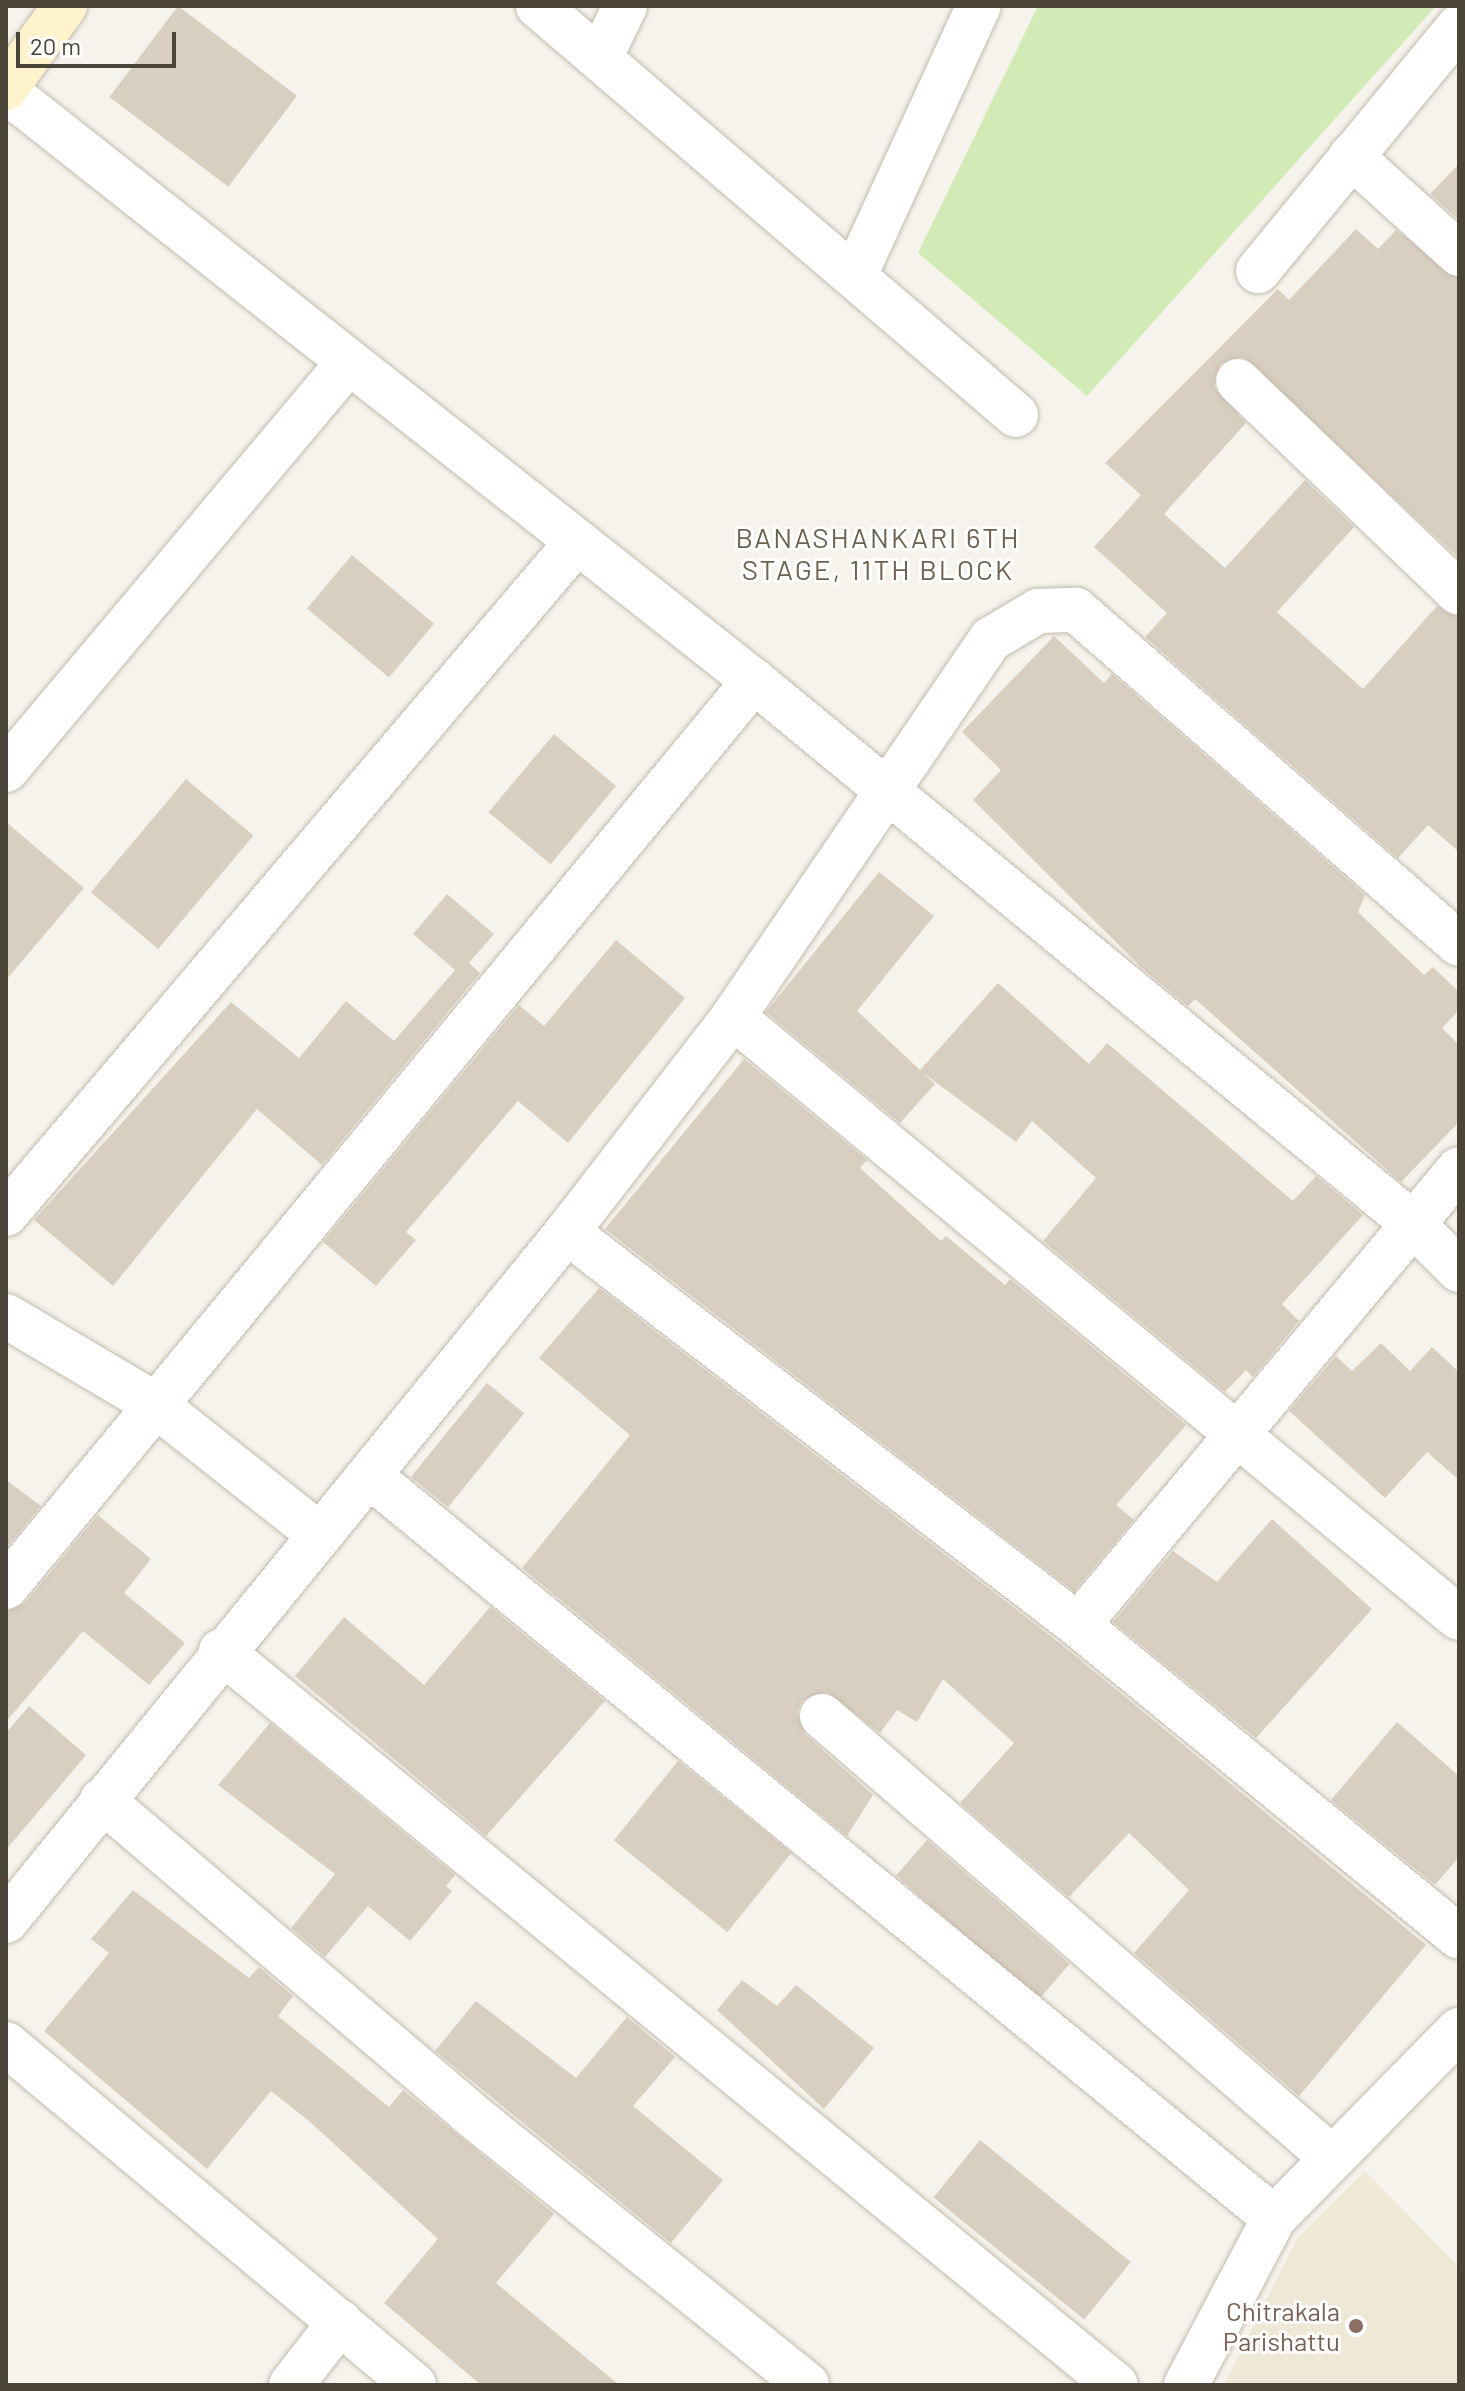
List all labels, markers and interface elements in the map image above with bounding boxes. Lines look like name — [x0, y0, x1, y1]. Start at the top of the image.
scale bar — [20, 16, 180, 66]
text: 20 m — [30, 31, 81, 60]
district label: BANASHANKARI 6TH STAGE, 11TH BLOCK — [735, 520, 1021, 586]
place label: Chitrakala Parishattu — [1223, 2295, 1340, 2356]
marker: Chitrakala Parishattu — [1347, 2317, 1365, 2335]

